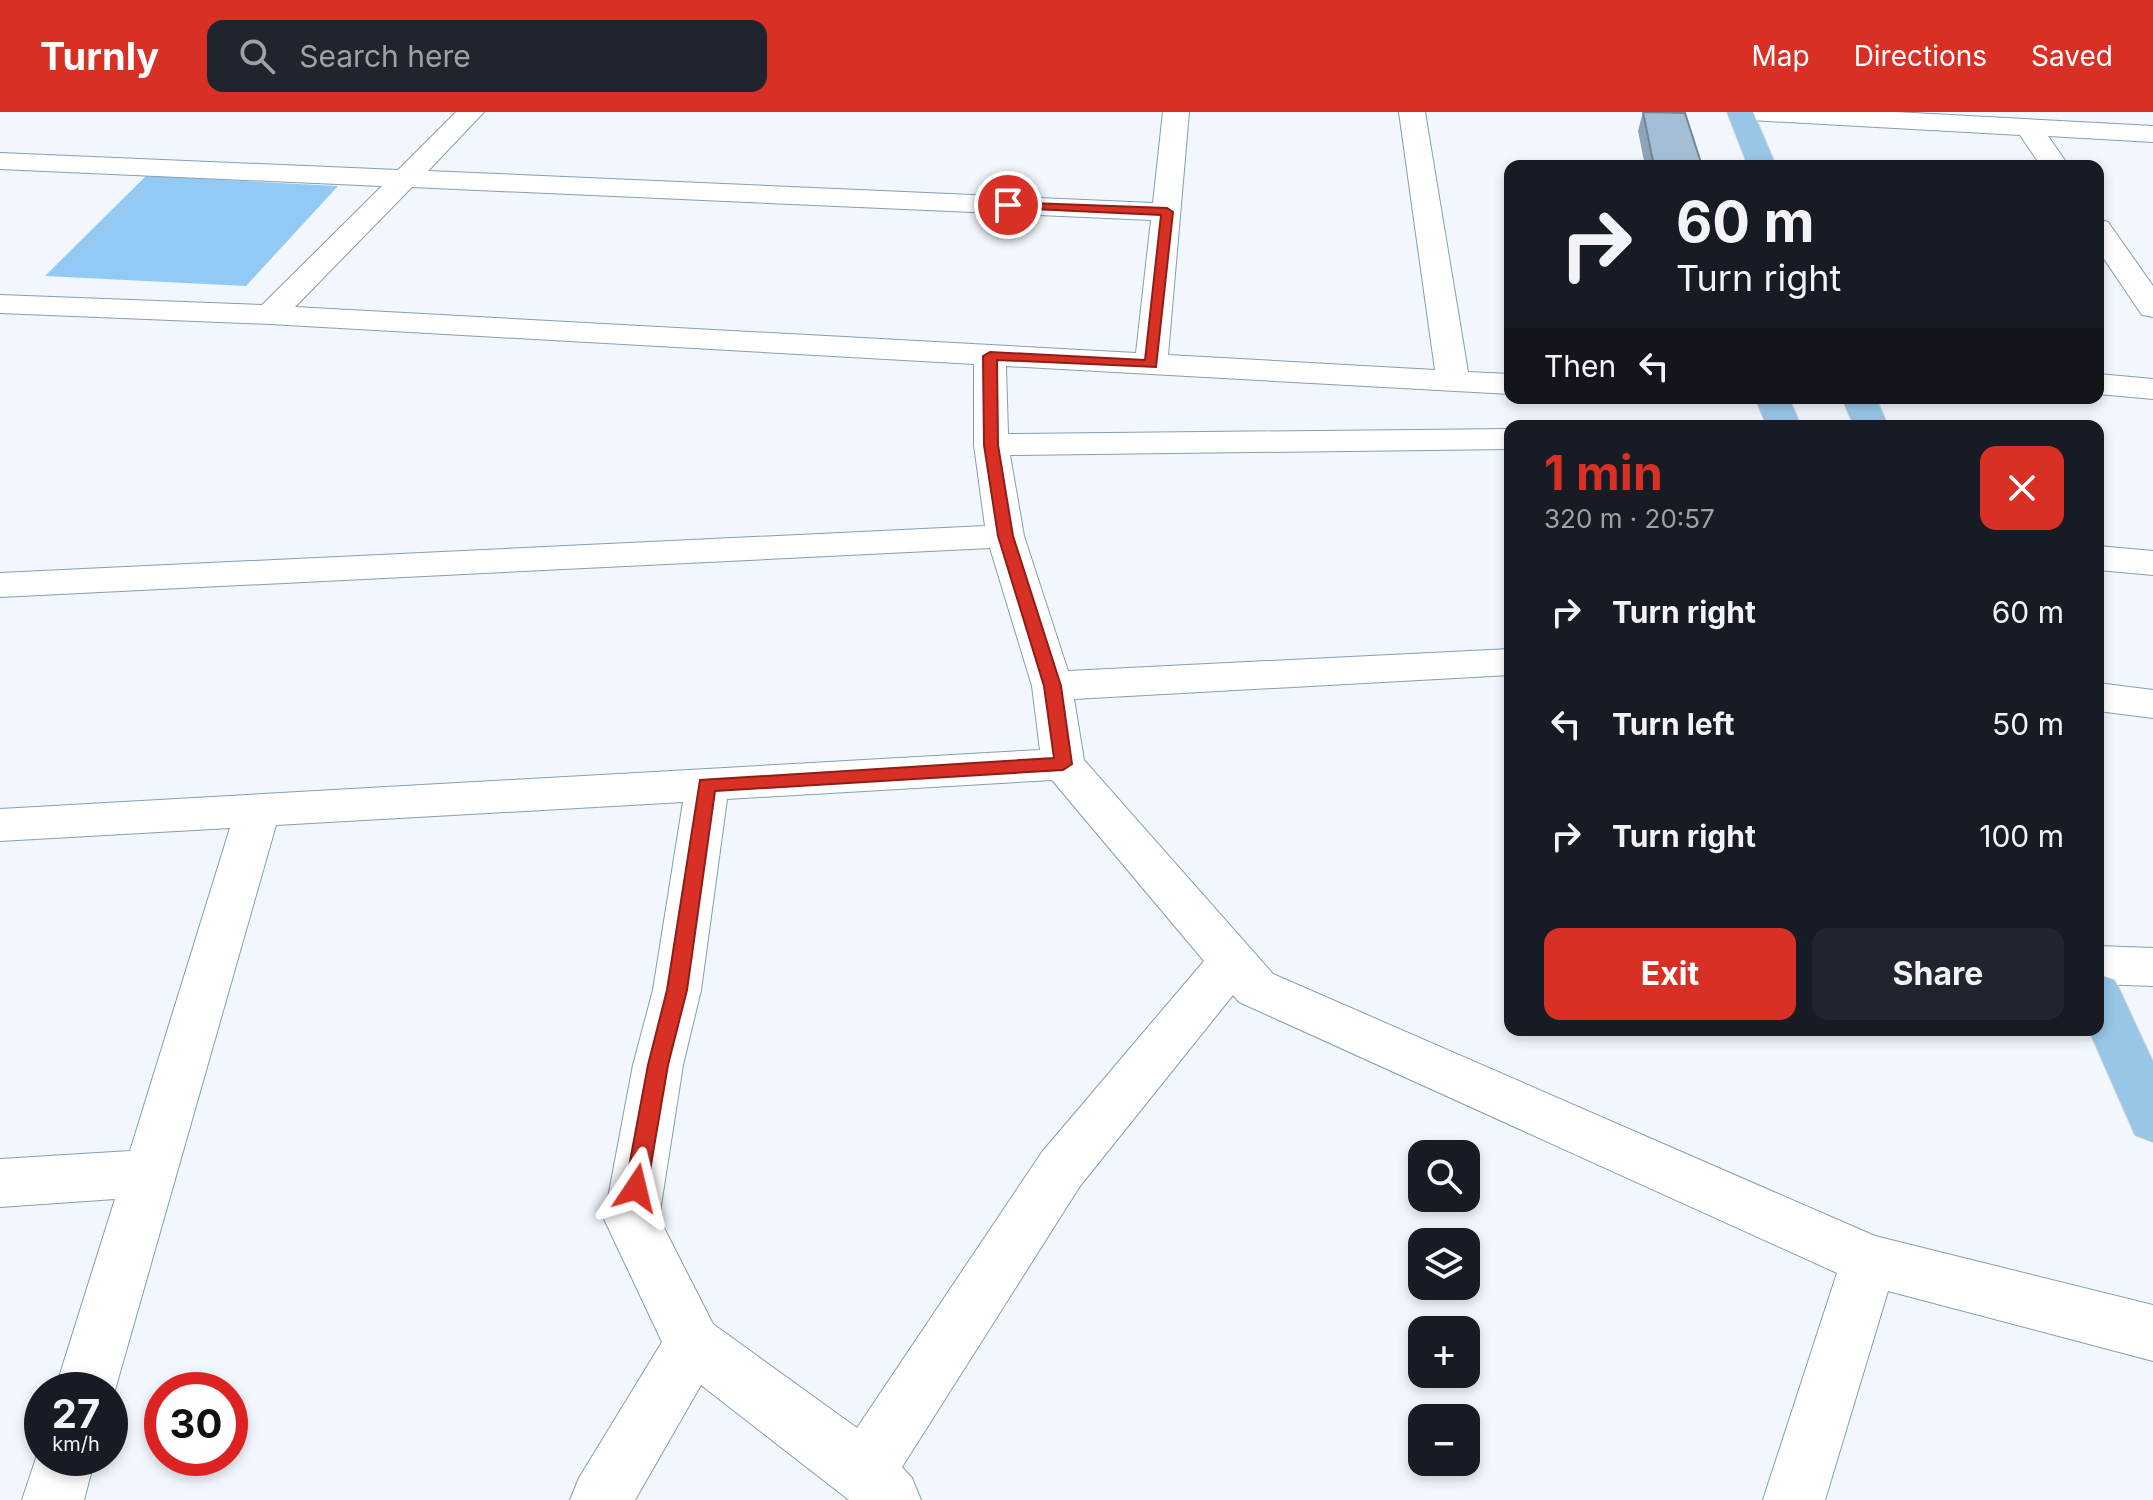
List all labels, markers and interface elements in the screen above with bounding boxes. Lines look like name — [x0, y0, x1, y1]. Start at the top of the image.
search box — [207, 20, 767, 92]
text: Turnly — [40, 33, 159, 79]
icon: search — [235, 34, 279, 78]
text: Search here — [299, 38, 471, 74]
text: Map — [1751, 39, 1810, 73]
text: Directions — [1854, 39, 1987, 73]
text: Saved — [2031, 39, 2113, 73]
pin — [974, 171, 1042, 239]
icon: arrive — [986, 183, 1030, 227]
text: 60 m — [1676, 188, 1815, 256]
icon: right — [1544, 192, 1648, 296]
text: Turn right — [1676, 256, 1841, 300]
icon: left — [1632, 344, 1676, 388]
text: Then — [1544, 348, 1616, 384]
text: 1 min — [1544, 443, 1663, 502]
button: close — [1980, 446, 2064, 530]
text: 320 m · 20:57 — [1544, 503, 1715, 534]
icon: right — [1544, 590, 1588, 634]
text: Turn right — [1612, 594, 1756, 630]
text: 60 m — [1992, 594, 2064, 630]
icon: left — [1544, 702, 1588, 746]
text: Turn left — [1612, 706, 1734, 742]
text: 50 m — [1992, 706, 2064, 742]
icon: right — [1544, 814, 1588, 858]
text: Turn right — [1612, 818, 1756, 854]
text: 100 m — [1979, 818, 2064, 854]
button: Exit — [1544, 928, 1796, 1020]
button: Share — [1812, 928, 2064, 1020]
map controls — [1408, 1140, 1480, 1476]
button: search — [1408, 1140, 1480, 1212]
position arrow — [594, 1146, 678, 1230]
button: layers — [1408, 1228, 1480, 1300]
button: + — [1408, 1316, 1480, 1388]
speed limit sign: 30 — [144, 1372, 248, 1476]
text: 27 — [52, 1389, 100, 1438]
button: − — [1408, 1404, 1480, 1476]
text: km/h — [52, 1432, 100, 1456]

